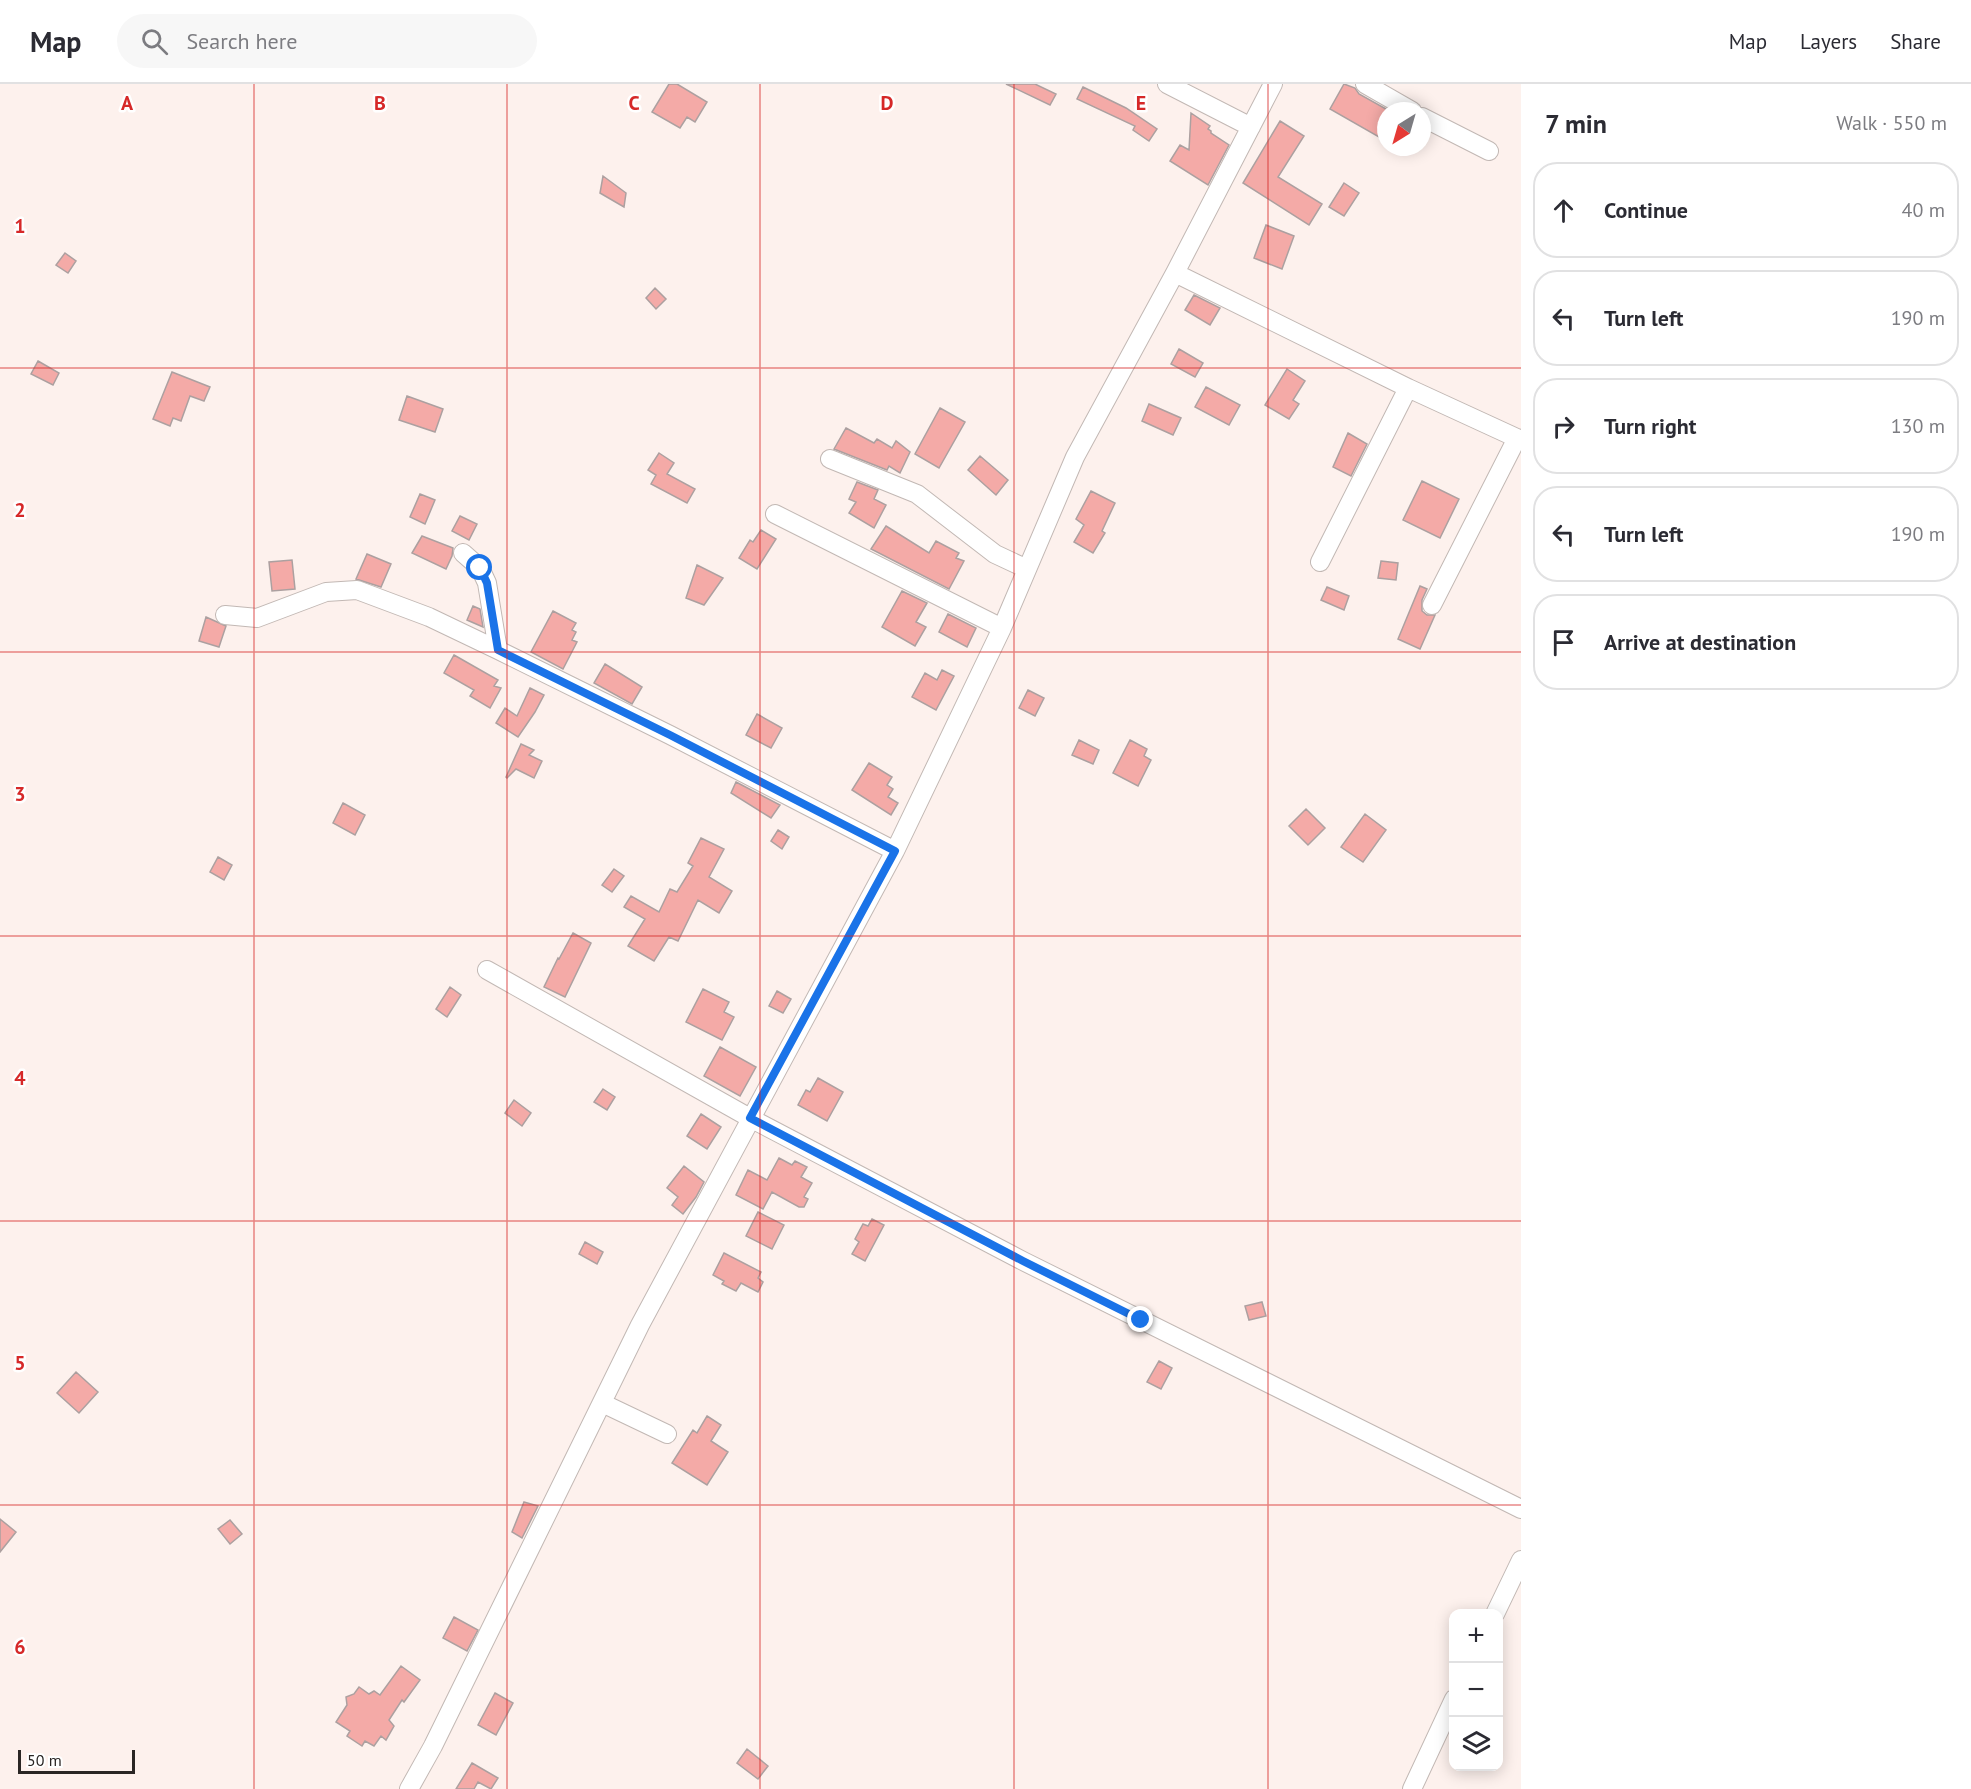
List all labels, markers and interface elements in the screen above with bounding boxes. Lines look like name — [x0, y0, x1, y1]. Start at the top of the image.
search box — [117, 14, 537, 68]
text: Map — [30, 23, 81, 60]
icon: search — [138, 25, 171, 58]
text: Search here — [186, 27, 297, 55]
text: Map — [1729, 28, 1767, 55]
text: Layers — [1800, 28, 1857, 55]
text: Share — [1890, 28, 1941, 55]
text: A — [121, 90, 134, 116]
text: B — [374, 90, 386, 116]
text: C — [628, 90, 640, 116]
text: D — [881, 90, 894, 116]
text: E — [1136, 90, 1146, 116]
north arrow — [1377, 102, 1431, 156]
text: 7 min — [1545, 107, 1607, 140]
text: Walk · 550 m — [1836, 110, 1947, 136]
icon: ahead — [1547, 194, 1580, 227]
text: Continue — [1604, 196, 1688, 224]
text: 40 m — [1902, 197, 1945, 223]
text: 1 — [14, 213, 26, 239]
icon: left — [1547, 302, 1580, 335]
text: Turn left — [1604, 304, 1684, 332]
text: 190 m — [1891, 305, 1945, 331]
icon: right — [1547, 410, 1580, 443]
text: Turn right — [1604, 412, 1696, 440]
text: 130 m — [1891, 413, 1945, 439]
text: 2 — [14, 497, 26, 523]
icon: left — [1547, 518, 1580, 551]
text: Turn left — [1604, 520, 1684, 548]
text: 190 m — [1891, 521, 1945, 547]
route start — [466, 554, 492, 580]
icon: arrive — [1547, 626, 1580, 659]
text: Arrive at destination — [1604, 628, 1796, 656]
text: 3 — [14, 781, 26, 807]
text: 4 — [14, 1065, 26, 1091]
route end — [1127, 1306, 1153, 1332]
text: 5 — [14, 1350, 26, 1376]
map controls — [1449, 1609, 1503, 1771]
button: + — [1449, 1609, 1503, 1663]
text: 6 — [14, 1634, 26, 1660]
button: − — [1449, 1663, 1503, 1717]
button: layers — [1449, 1717, 1503, 1771]
scale bar — [18, 1747, 135, 1774]
text: 50 m — [27, 1750, 62, 1770]

